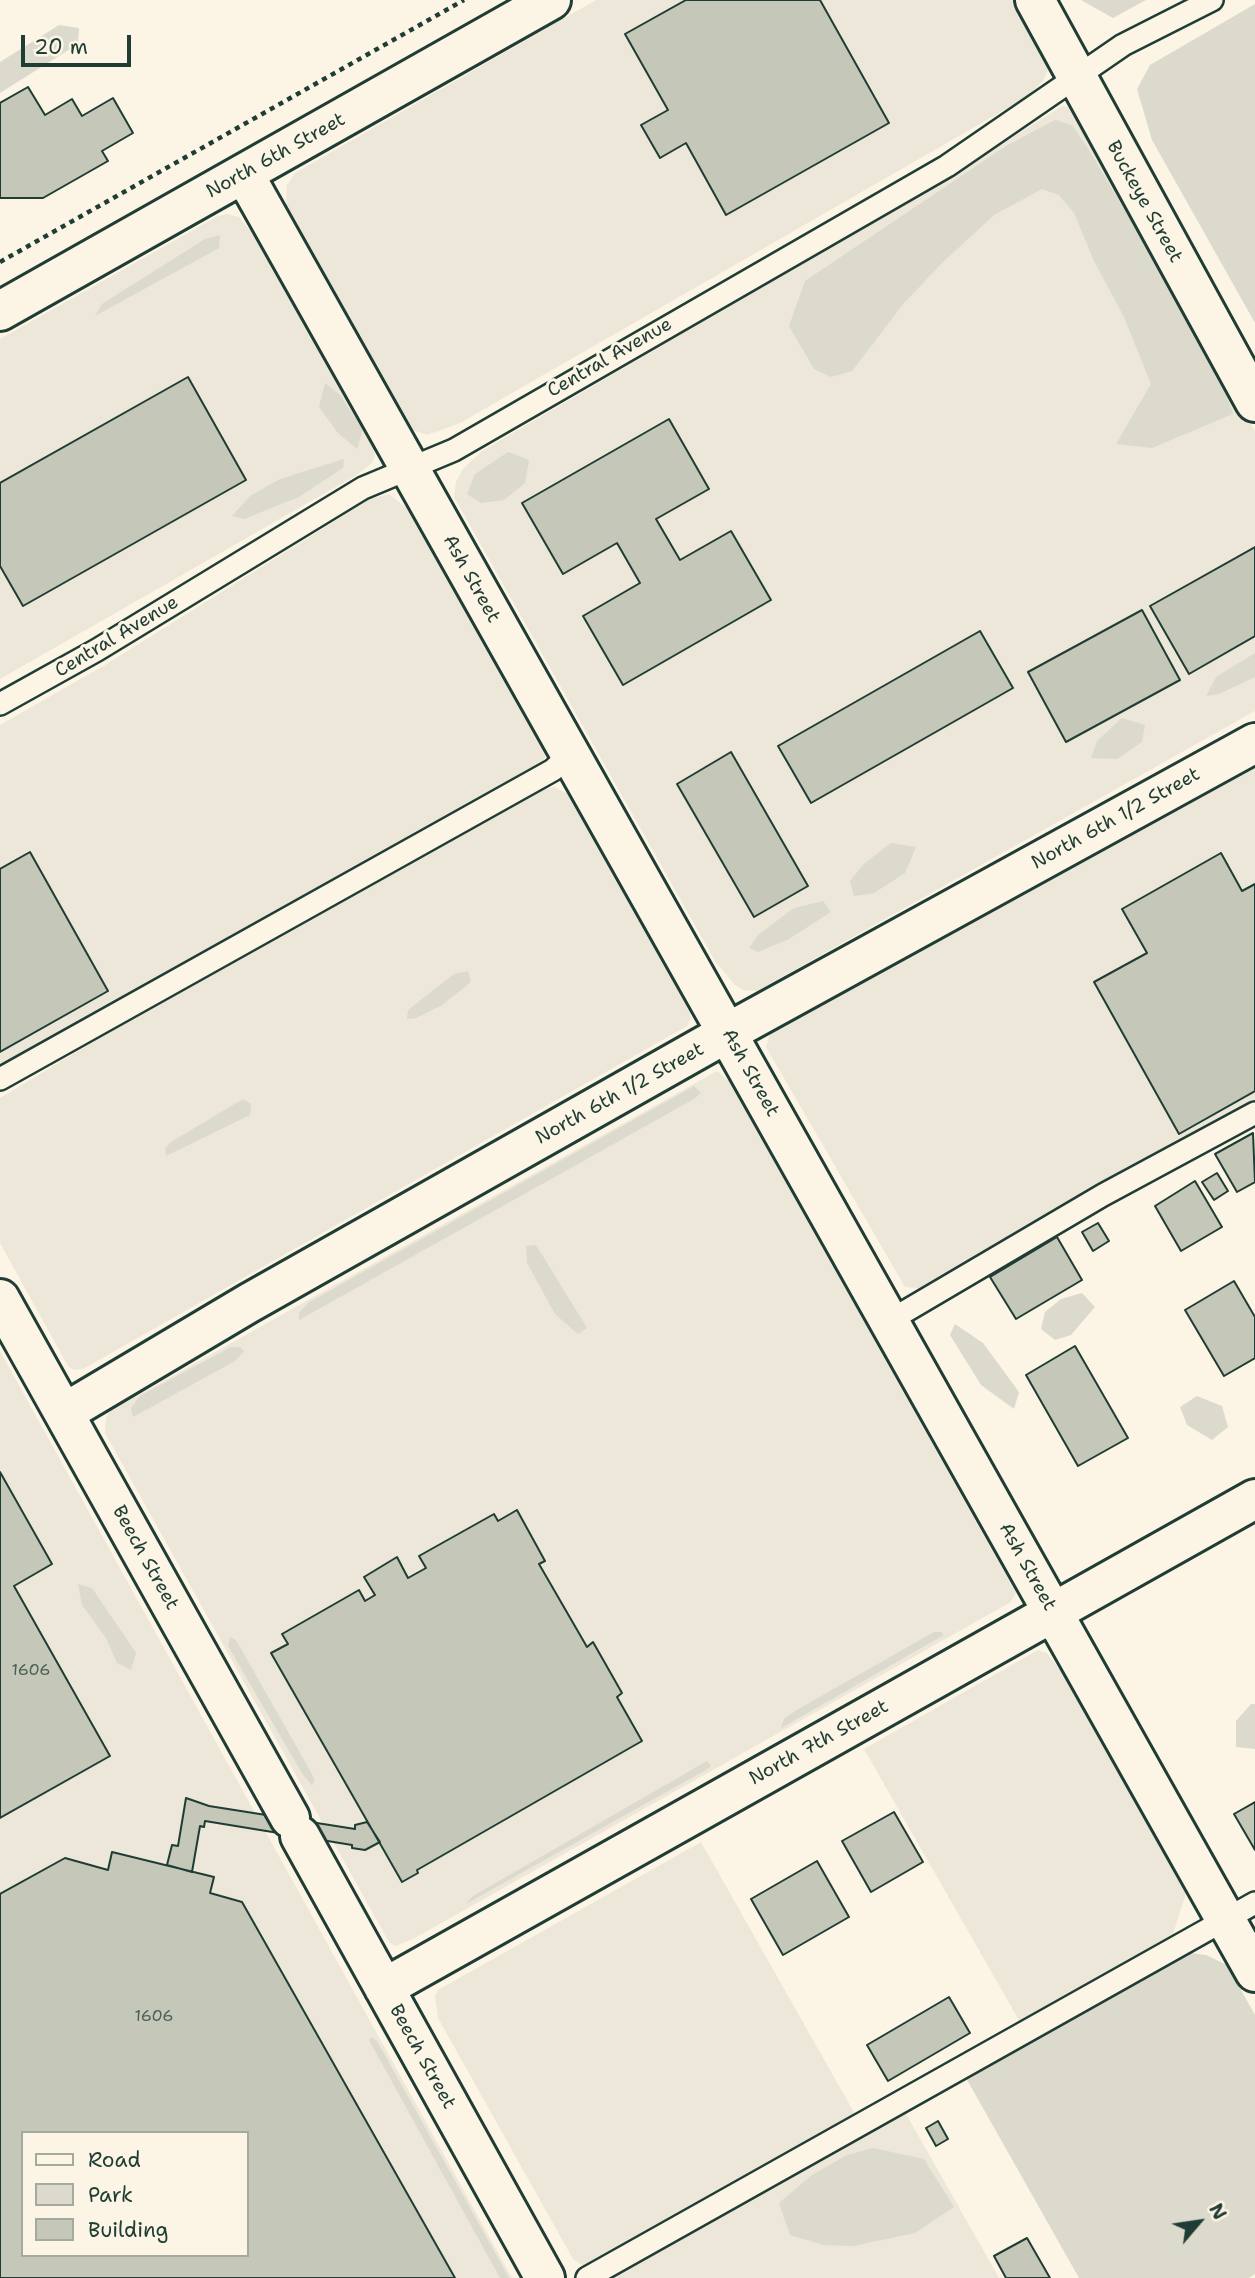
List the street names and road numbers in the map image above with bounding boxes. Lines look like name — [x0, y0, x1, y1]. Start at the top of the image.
street label: North 6th Street — [203, 108, 349, 204]
street label: Buckeye Street — [1101, 137, 1187, 267]
street label: Central Avenue — [544, 313, 676, 403]
street label: Ash Street — [438, 531, 504, 627]
street label: Central Avenue — [51, 591, 183, 683]
street label: North 6th 1/2 Street — [1028, 763, 1204, 875]
street label: Ash Street — [717, 1025, 783, 1121]
street label: North 6th 1/2 Street — [532, 1038, 708, 1150]
street label: Beech Street — [107, 1502, 183, 1614]
street label: Ash Street — [994, 1519, 1060, 1615]
street label: North 7th Street — [745, 1695, 893, 1791]
street label: Beech Street — [384, 2001, 460, 2113]

